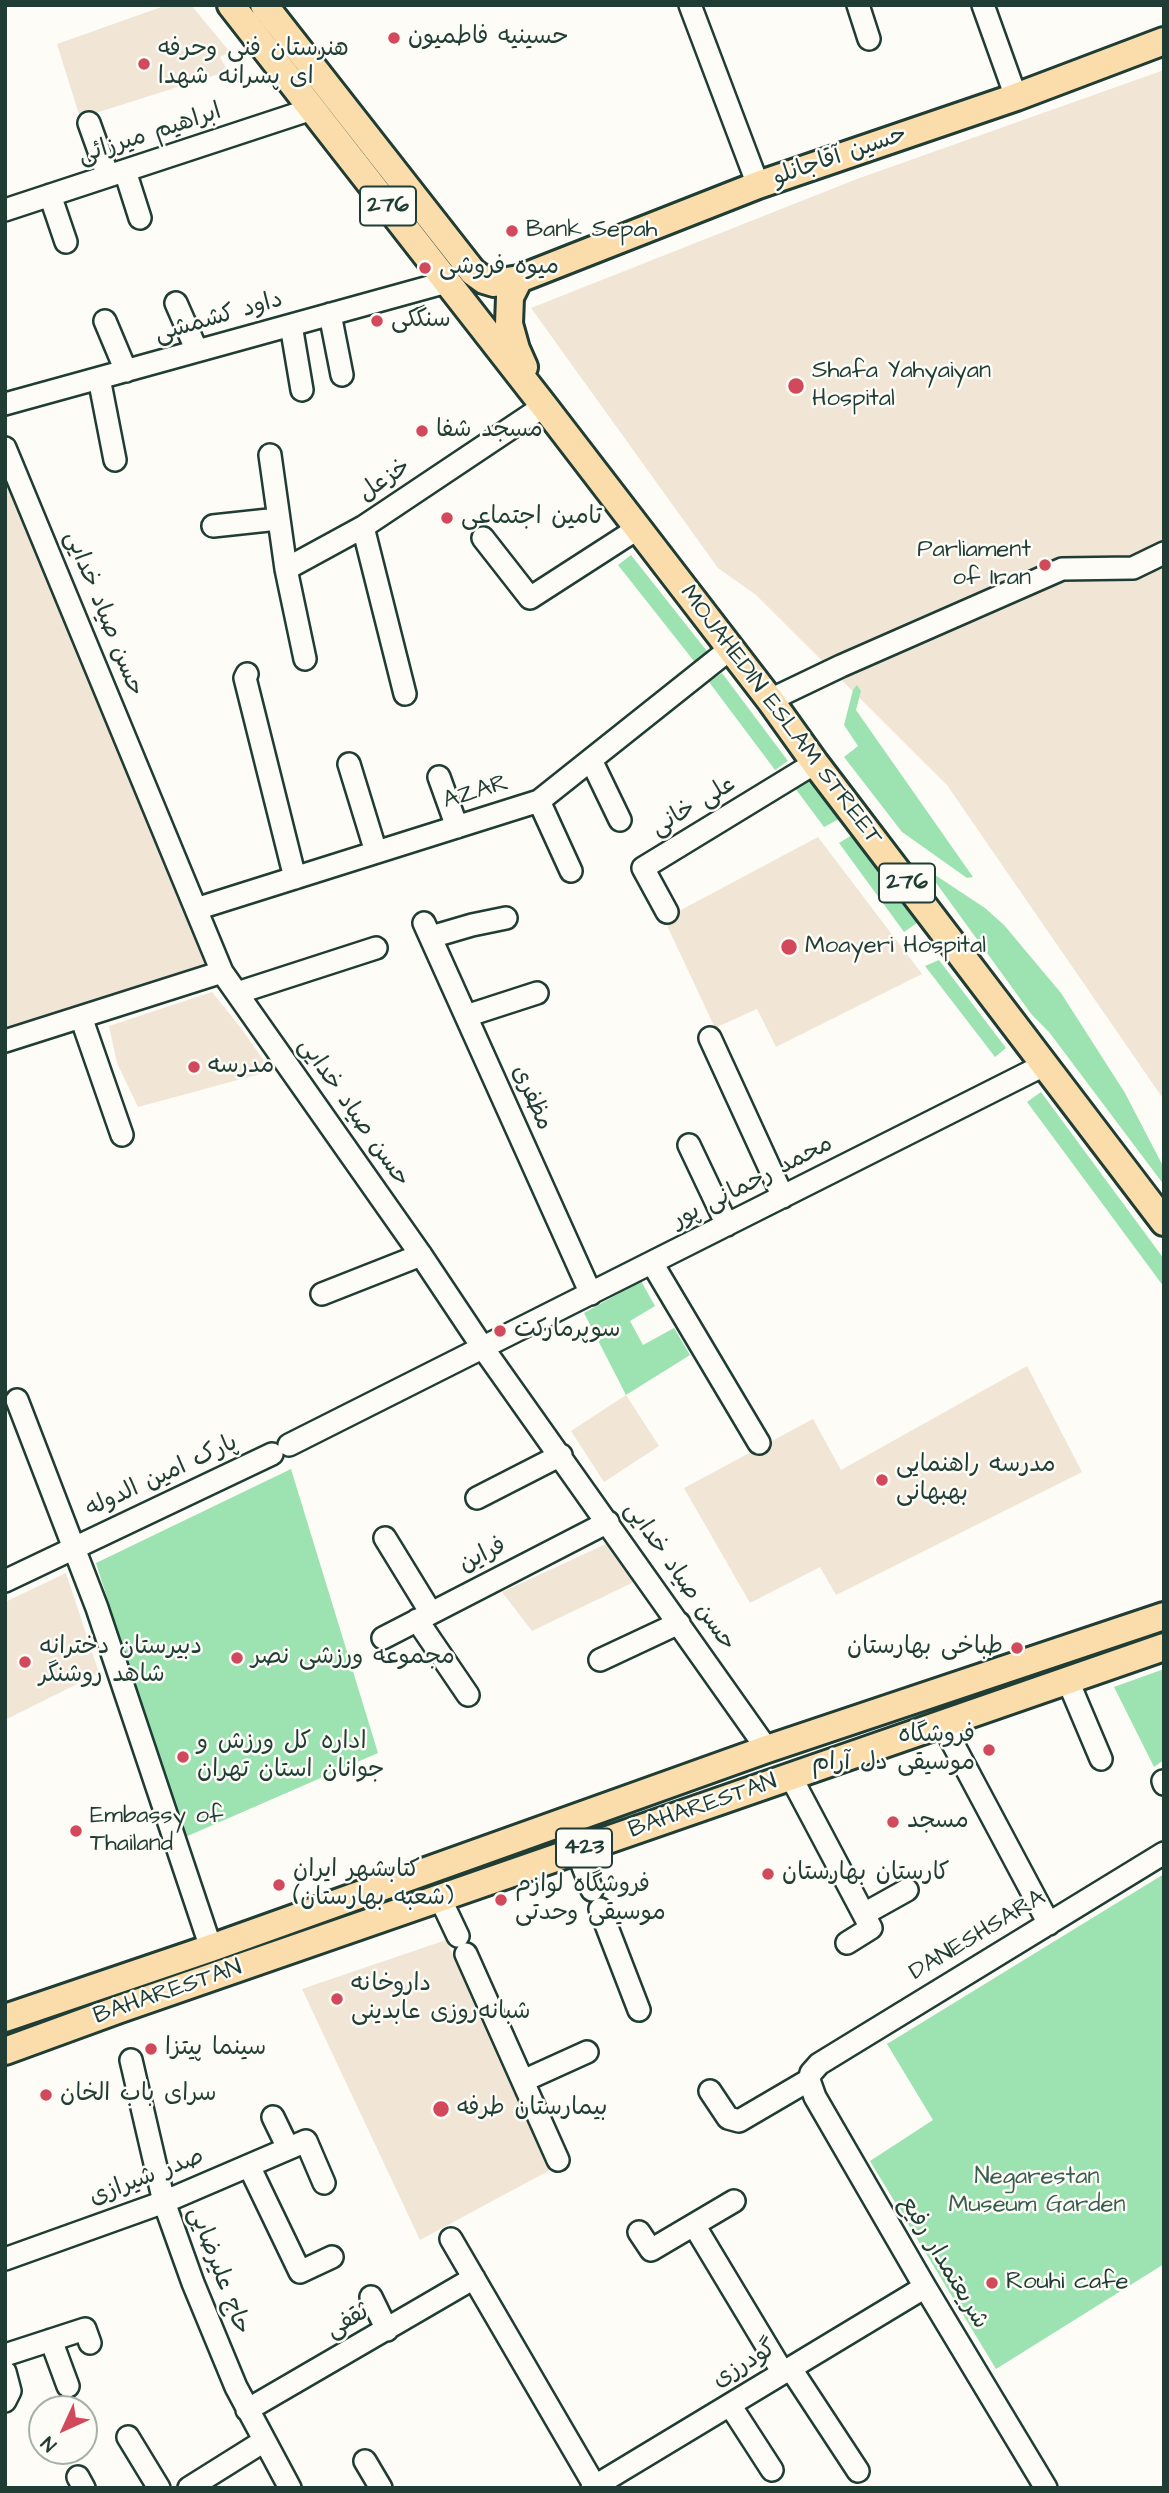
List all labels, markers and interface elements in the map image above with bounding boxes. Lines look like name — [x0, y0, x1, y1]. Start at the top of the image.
place label: حسینیه فاطمیون — [408, 24, 569, 52]
marker: حسینیه فاطمیون — [386, 30, 402, 46]
place label: هنرستان فنی وحرفه ای پسرانه شهدا — [158, 36, 349, 92]
marker: هنرستان فنی وحرفه ای پسرانه شهدا — [136, 56, 152, 72]
street label: ابراهیم میرزائی — [75, 98, 225, 172]
street label: حسین آقاجانلو — [769, 121, 911, 193]
road number: 276 — [360, 186, 416, 226]
place label: Bank Sepah — [526, 217, 657, 245]
marker: Bank Sepah — [504, 223, 520, 239]
place label: میوه فروشی — [439, 254, 559, 282]
marker: میوه فروشی — [417, 260, 433, 276]
street label: داود کشمشی — [152, 286, 286, 350]
place label: سنگکی — [391, 307, 451, 335]
marker: سنگکی — [369, 313, 385, 329]
place label: Shafa Yahyaiyan Hospital — [812, 358, 991, 414]
marker: Shafa Yahyaiyan Hospital — [786, 376, 806, 396]
place label: مسجد شفا — [436, 417, 543, 445]
marker: مسجد شفا — [414, 423, 430, 439]
street label: خزعل — [353, 453, 417, 509]
place label: تامین اجتماعی — [461, 504, 602, 532]
marker: تامین اجتماعی — [439, 510, 455, 526]
street label: حسن صیاد خدایی — [57, 527, 149, 701]
place label: Parliament of Iran — [917, 537, 1031, 593]
marker: Parliament of Iran — [1037, 557, 1053, 573]
street label: MOJAHEDIN ESLAM STREET — [673, 580, 887, 852]
street label: AZAR — [440, 769, 512, 817]
street label: علی خانی — [647, 771, 741, 843]
road number: 276 — [879, 863, 935, 902]
place label: Moayeri Hospital — [805, 933, 986, 961]
marker: Moayeri Hospital — [779, 937, 799, 957]
street label: حسن صیاد خدایی — [291, 1033, 415, 1193]
place label: مدرسه — [208, 1053, 274, 1081]
marker: مدرسه — [186, 1059, 202, 1075]
street label: مظفری — [504, 1061, 558, 1135]
street label: محمد رحمانی پور — [668, 1130, 838, 1236]
place label: سوپرمارکت — [514, 1317, 620, 1345]
marker: سوپرمارکت — [492, 1323, 508, 1339]
street label: پارک امین الدوله — [82, 1429, 242, 1525]
place label: مدرسه راهنمایی بهبهانی — [896, 1452, 1056, 1508]
marker: مدرسه راهنمایی بهبهانی — [874, 1472, 890, 1488]
street label: حسن صیاد خدایی — [617, 1497, 741, 1657]
street label: فراین — [455, 1532, 511, 1580]
place label: دبیرستان دخترانه شاهد روشنگر — [39, 1634, 202, 1690]
place label: طباخی بهارستان — [847, 1634, 1003, 1662]
marker: طباخی بهارستان — [1009, 1640, 1025, 1656]
place label: مجموعه ورزشی نصر — [251, 1644, 455, 1672]
marker: مجموعه ورزشی نصر — [229, 1650, 245, 1666]
marker: دبیرستان دخترانه شاهد روشنگر — [17, 1654, 33, 1670]
place label: فروشگاه موسیقی دل آرام — [812, 1722, 975, 1778]
place label: اداره کل ورزش و جوانان استان تهران — [197, 1729, 385, 1785]
marker: فروشگاه موسیقی دل آرام — [981, 1742, 997, 1758]
marker: اداره کل ورزش و جوانان استان تهران — [175, 1749, 191, 1765]
street label: BAHARESTAN — [625, 1768, 781, 1846]
place label: Embassy of Thailand — [90, 1803, 223, 1859]
place label: مسجد — [907, 1808, 969, 1836]
marker: مسجد — [885, 1814, 901, 1830]
marker: Embassy of Thailand — [68, 1823, 84, 1839]
road number: 423 — [556, 1828, 612, 1868]
place label: کتابشهر ایران (شعبه بهارستان) — [293, 1857, 454, 1913]
place label: کارستان بهارستان — [782, 1860, 949, 1888]
marker: کارستان بهارستان — [760, 1866, 776, 1882]
place label: فروشگاه لوازم موسیقی وحدتی — [515, 1872, 666, 1928]
marker: کتابشهر ایران (شعبه بهارستان) — [271, 1877, 287, 1893]
street label: DANESHSARA — [905, 1884, 1051, 1988]
marker: فروشگاه لوازم موسیقی وحدتی — [493, 1892, 509, 1908]
street label: BAHARESTAN — [90, 1954, 246, 2032]
place label: داروخانه شبانه‌روزی عابدینی — [351, 1971, 531, 2027]
marker: داروخانه شبانه‌روزی عابدینی — [329, 1991, 345, 2007]
place label: سینما پیتزا — [165, 2035, 266, 2063]
marker: سینما پیتزا — [143, 2041, 159, 2057]
place label: سرای باب الخان — [60, 2081, 217, 2109]
marker: سرای باب الخان — [38, 2087, 54, 2103]
place label: بیمارستان طرفه — [457, 2095, 607, 2123]
marker: بیمارستان طرفه — [431, 2099, 451, 2119]
street label: صدر شیرازی — [86, 2143, 208, 2213]
park label: Negarestan Museum Garden — [949, 2164, 1125, 2220]
street label: شریعتمدار رفیع — [892, 2191, 994, 2335]
street label: حاج علیرضایی — [180, 2203, 256, 2339]
place label: Rouhi cafe — [1006, 2269, 1129, 2297]
marker: Rouhi cafe — [984, 2275, 1000, 2291]
street label: ثقفی — [322, 2298, 374, 2346]
street label: گودرزی — [708, 2335, 782, 2395]
north arrow — [28, 2395, 98, 2465]
text: N — [35, 2430, 63, 2458]

